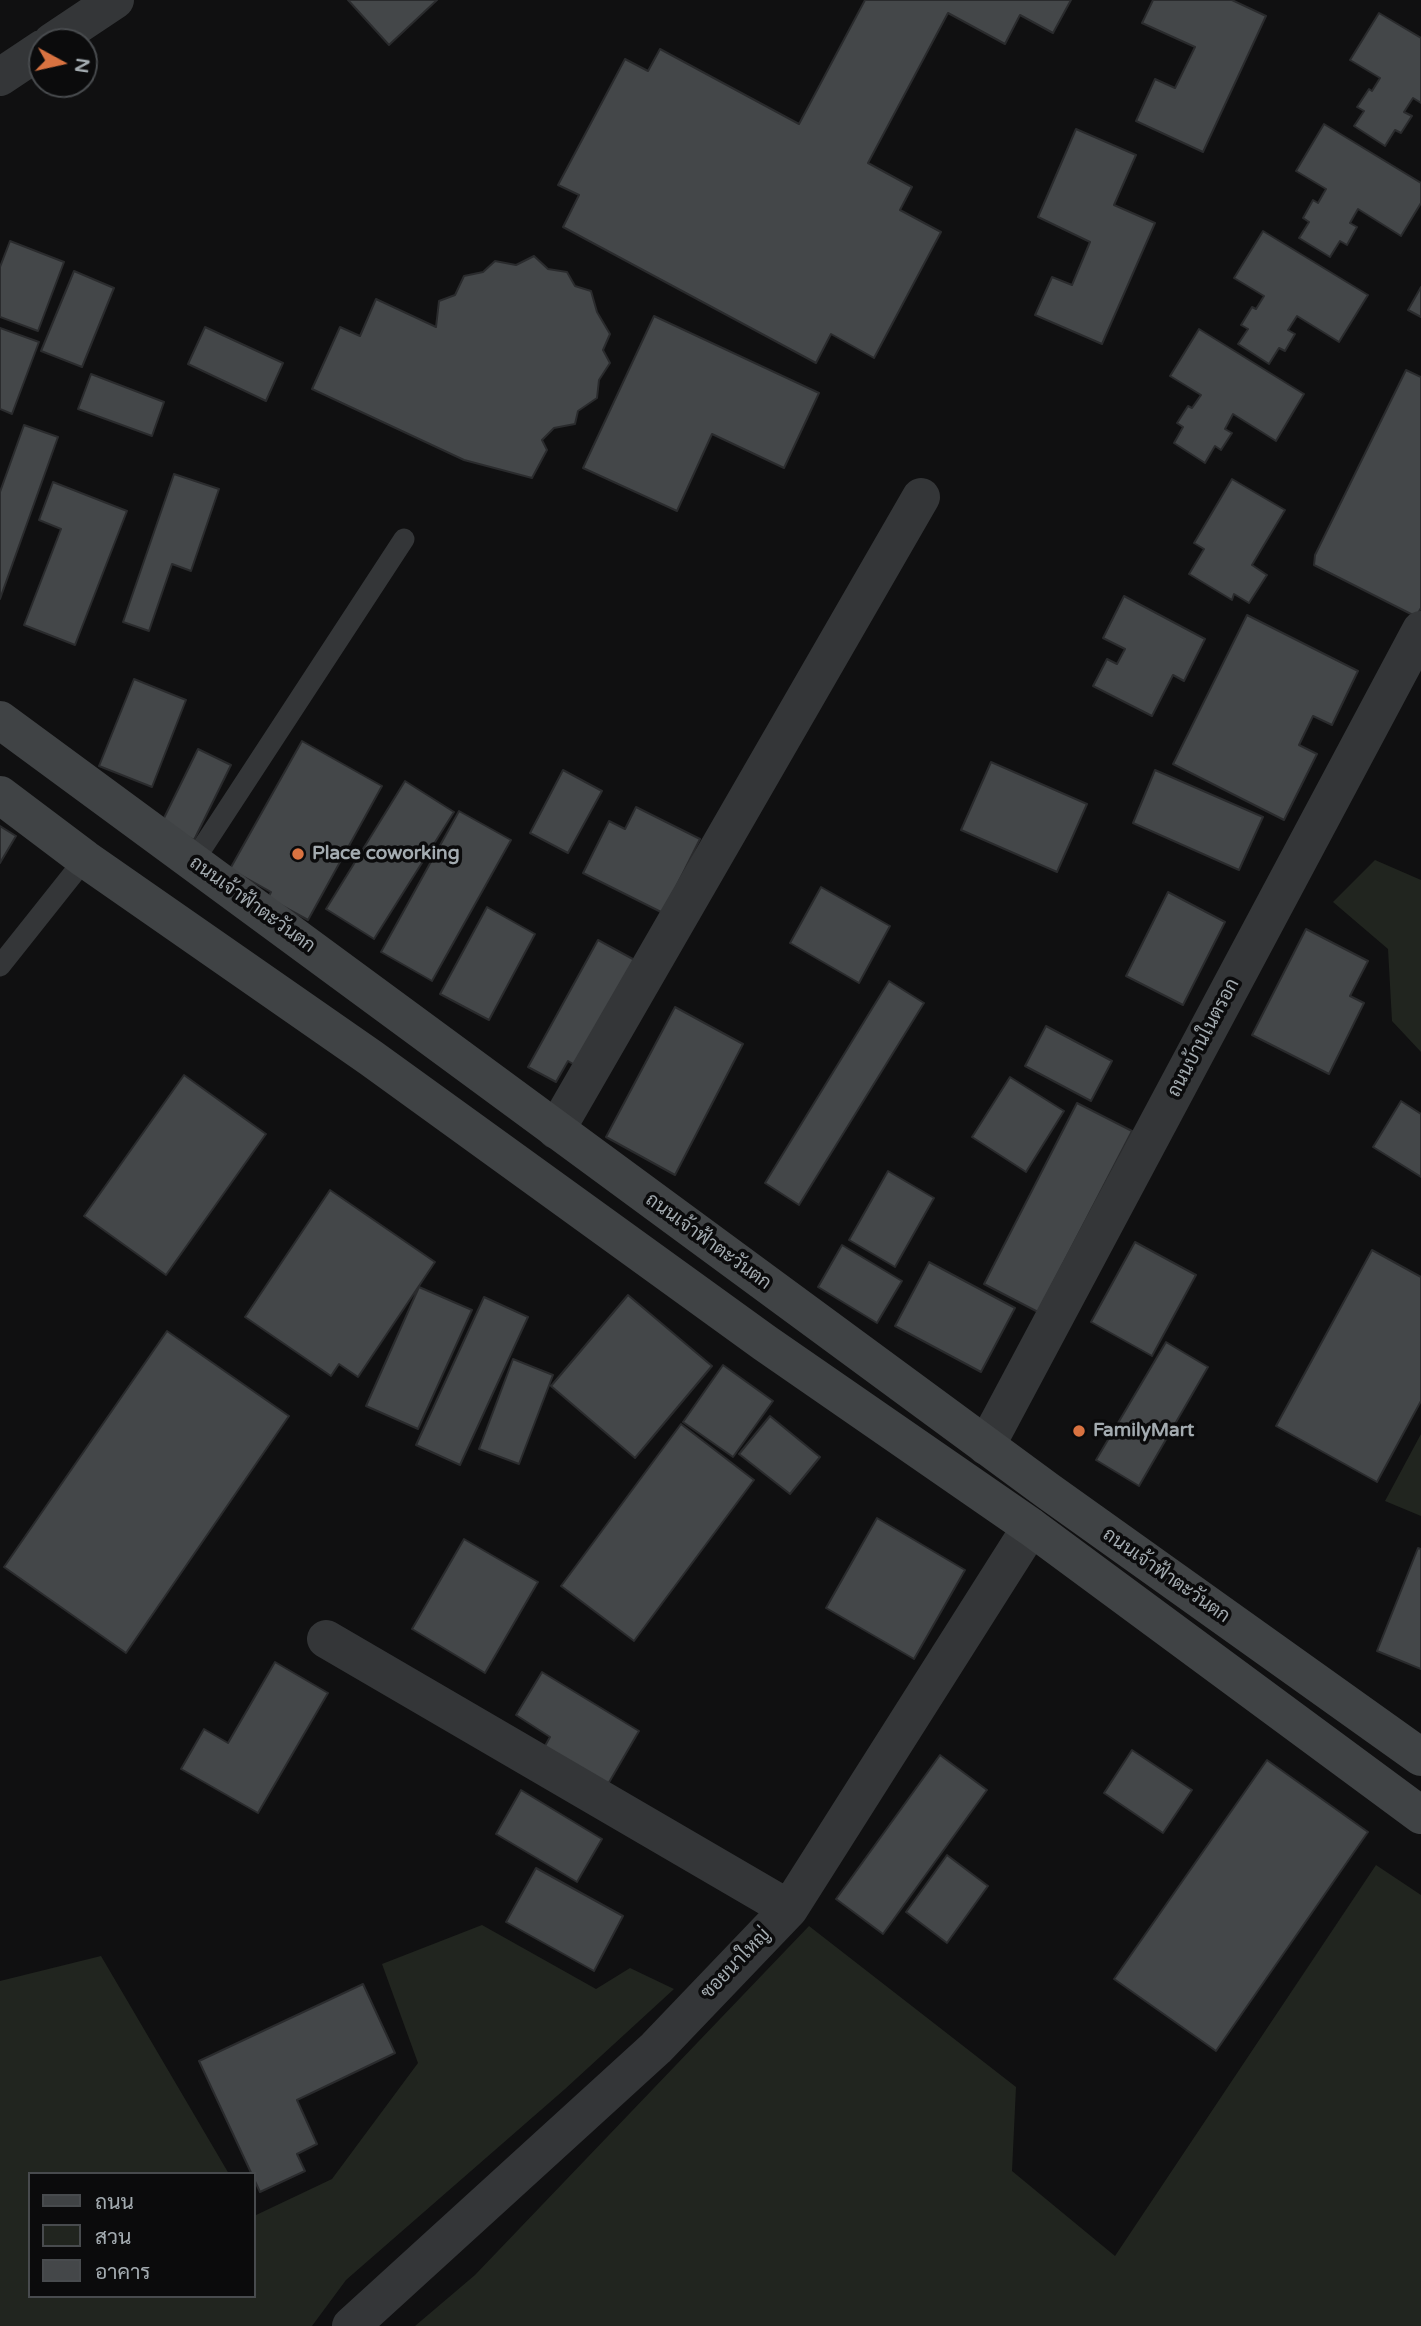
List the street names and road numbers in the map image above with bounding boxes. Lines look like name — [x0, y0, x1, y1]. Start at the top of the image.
street label: ถนนเจ้าฟ้าตะวันตก — [185, 852, 319, 958]
street label: ถนนบ้านในตรอก — [1163, 975, 1245, 1101]
street label: ถนนเจ้าฟ้าตะวันตก — [641, 1189, 775, 1295]
street label: ถนนเจ้าฟ้าตะวันตก — [1098, 1524, 1234, 1628]
street label: ซอยนาใหญ่ — [697, 1924, 775, 2004]

